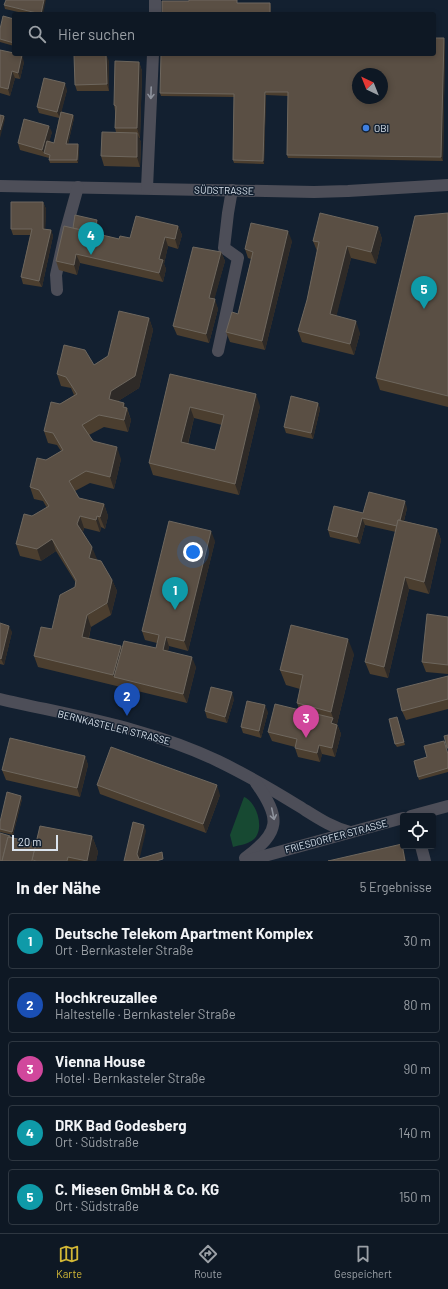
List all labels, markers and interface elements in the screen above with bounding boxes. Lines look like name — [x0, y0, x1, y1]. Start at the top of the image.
search box — [12, 12, 436, 56]
icon: search — [26, 23, 48, 45]
text: Hier suchen — [58, 25, 135, 43]
north arrow — [352, 68, 388, 104]
one-way arrow — [147, 86, 155, 99]
place label: OBI — [374, 122, 389, 134]
marker: OBI — [361, 123, 371, 133]
street label: SÜDSTRASSE — [194, 183, 254, 197]
pin: 4 — [78, 222, 104, 255]
pin: 5 — [411, 276, 437, 309]
your location — [183, 542, 203, 562]
pin: 1 — [162, 577, 188, 610]
pin: 2 — [114, 683, 140, 716]
pin: 3 — [293, 705, 319, 738]
street label: BERNKASTELER STRASSE — [56, 707, 172, 747]
one-way arrow — [269, 808, 277, 821]
map controls — [400, 813, 436, 849]
button: locate — [400, 813, 436, 849]
street label: FRIESDORFER STRASSE — [283, 817, 389, 855]
scale bar — [12, 833, 58, 852]
text: 20 m — [18, 835, 41, 848]
text: In der Nähe — [16, 877, 101, 897]
text: 5 Ergebnisse — [360, 879, 432, 895]
text: Deutsche Telekom Apartment Komplex — [55, 924, 313, 942]
text: 1 — [28, 933, 32, 949]
text: 30 m — [404, 933, 431, 949]
text: Ort · Bernkasteler Straße — [55, 942, 193, 958]
text: Hochkreuzallee — [55, 988, 157, 1006]
text: 2 — [26, 997, 34, 1013]
text: 80 m — [404, 997, 431, 1013]
text: Haltestelle · Bernkasteler Straße — [55, 1006, 236, 1022]
text: Vienna House — [55, 1052, 145, 1070]
text: 3 — [26, 1061, 34, 1077]
text: 90 m — [404, 1061, 431, 1077]
text: Hotel · Bernkasteler Straße — [55, 1070, 206, 1086]
text: DRK Bad Godesberg — [55, 1116, 187, 1134]
text: 4 — [26, 1125, 34, 1141]
text: 140 m — [399, 1125, 431, 1141]
text: Ort · Südstraße — [55, 1134, 139, 1150]
text: C. Miesen GmbH & Co. KG — [55, 1180, 219, 1198]
text: 5 — [26, 1189, 34, 1205]
text: 150 m — [399, 1189, 431, 1205]
text: Ort · Südstraße — [55, 1198, 139, 1214]
tab: Karte — [56, 1243, 82, 1280]
tab: Route — [194, 1243, 222, 1280]
tab: Gespeichert — [334, 1243, 392, 1280]

